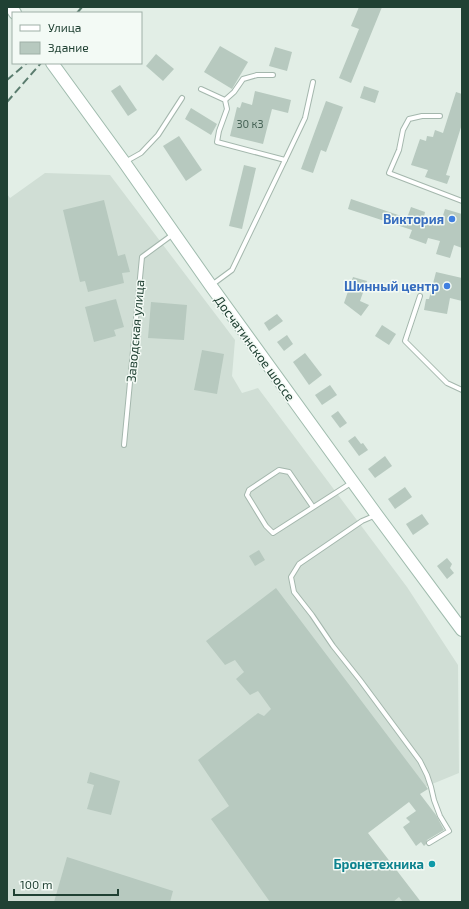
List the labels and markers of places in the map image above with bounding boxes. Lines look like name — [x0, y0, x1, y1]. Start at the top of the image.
place label: Виктория — [383, 211, 444, 227]
marker: Виктория — [447, 214, 457, 224]
place label: Шинный центр — [344, 278, 439, 294]
marker: Шинный центр — [442, 281, 452, 291]
place label: Бронетехника — [333, 856, 424, 872]
marker: Бронетехника — [427, 859, 437, 869]

